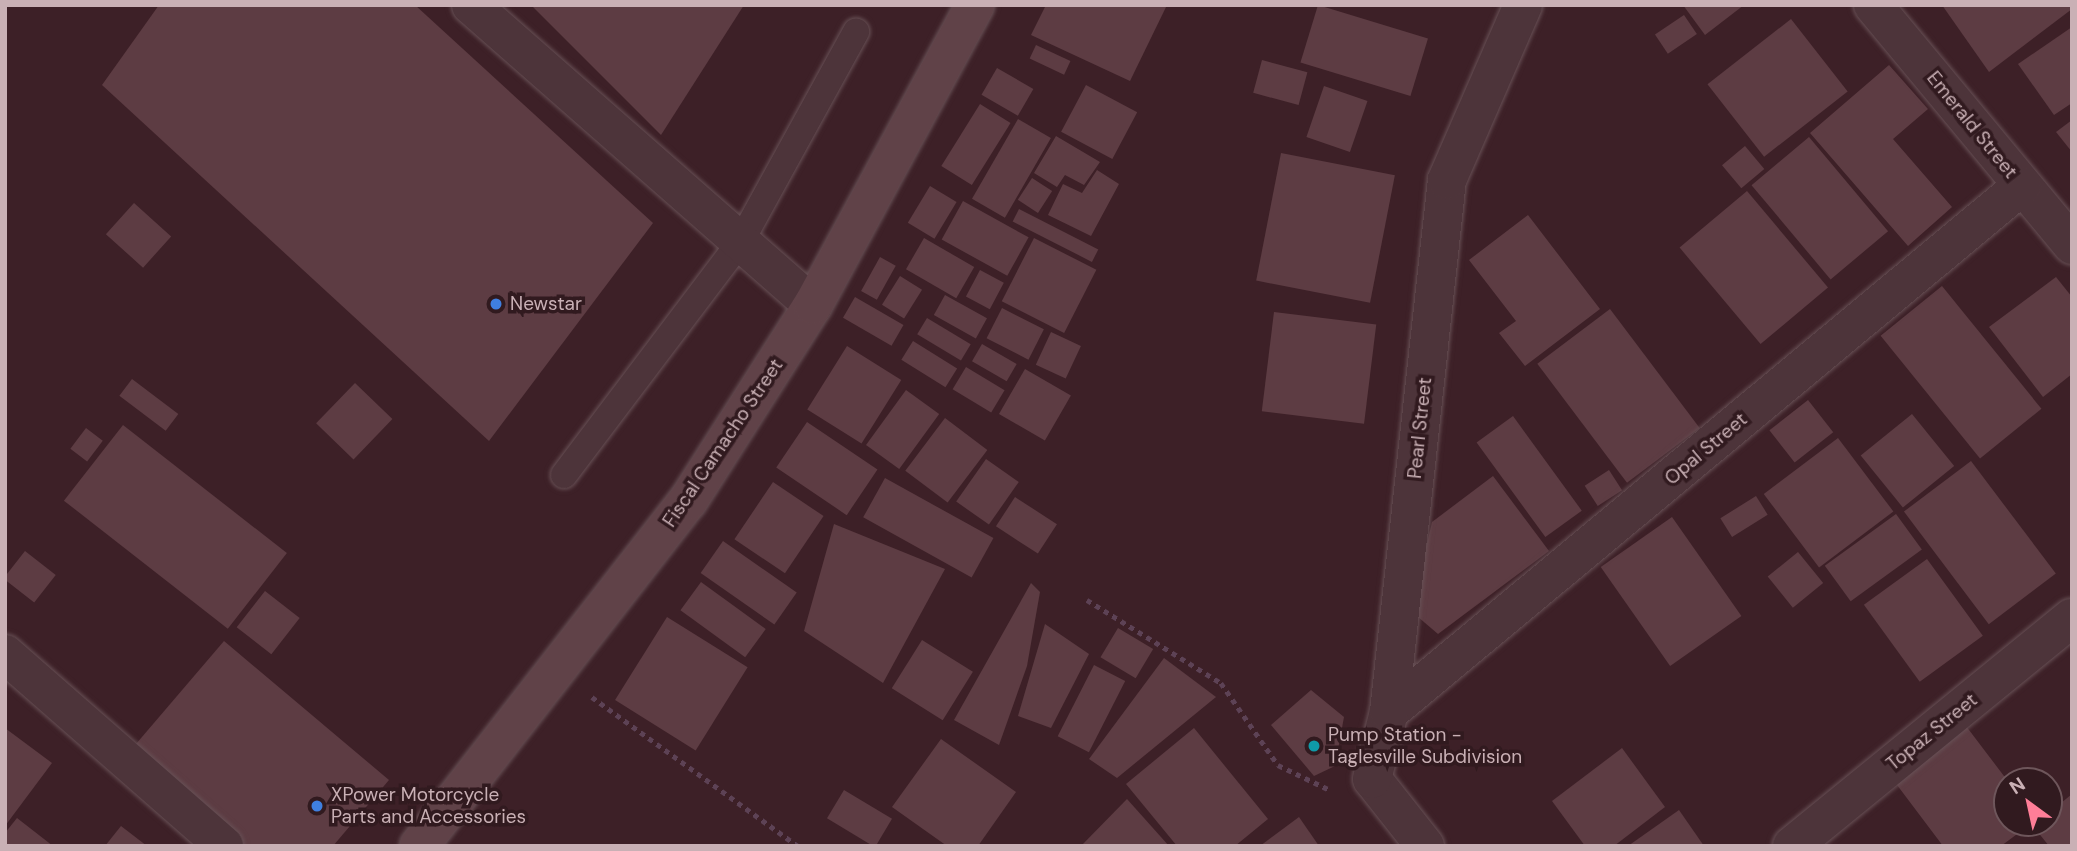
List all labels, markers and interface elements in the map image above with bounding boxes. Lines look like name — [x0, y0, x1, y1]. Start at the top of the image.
street label: Emerald Street — [1922, 67, 2022, 183]
place label: Newstar — [510, 293, 582, 315]
marker: Newstar — [488, 296, 504, 312]
street label: Fiscal Camacho Street — [658, 355, 788, 531]
street label: Pearl Street — [1403, 376, 1437, 480]
street label: Opal Street — [1660, 408, 1752, 490]
street label: Topaz Street — [1882, 689, 1982, 775]
place label: Pump Station - Taglesville Subdivision — [1328, 724, 1522, 768]
marker: Pump Station - Taglesville Subdivision — [1306, 738, 1322, 754]
north arrow — [1993, 767, 2063, 837]
text: N — [2005, 771, 2030, 800]
place label: XPower Motorcycle Parts and Accessories — [331, 784, 526, 828]
marker: XPower Motorcycle Parts and Accessories — [309, 798, 325, 814]

